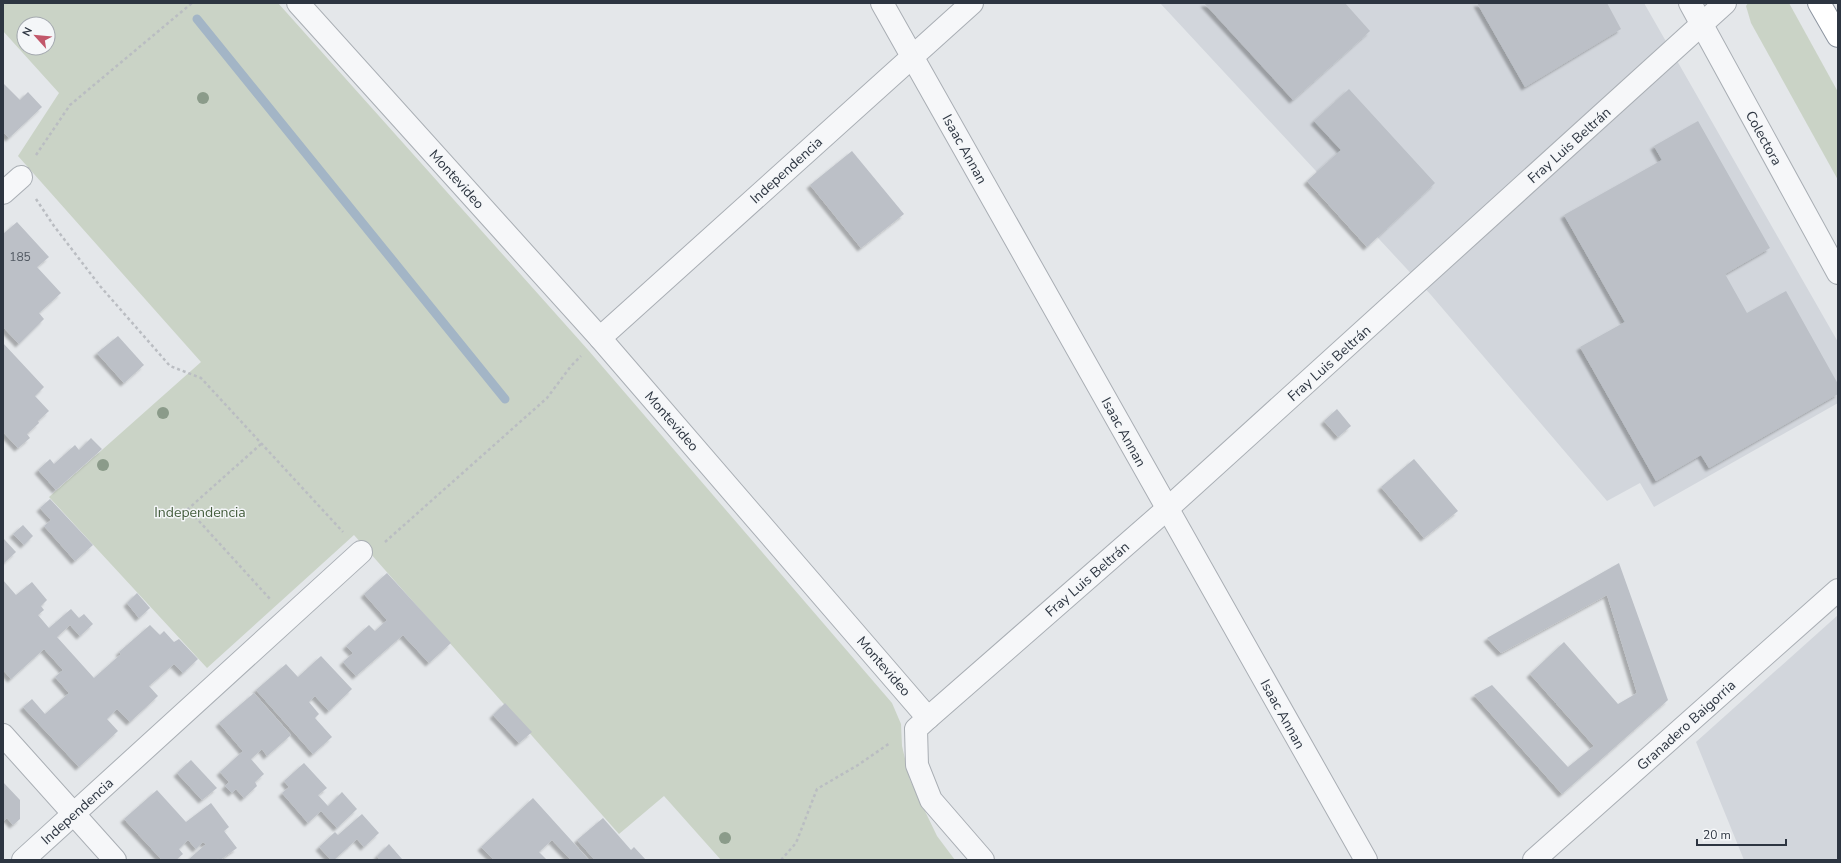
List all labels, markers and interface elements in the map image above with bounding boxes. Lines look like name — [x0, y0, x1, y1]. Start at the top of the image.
north arrow — [16, 16, 56, 56]
text: N — [19, 25, 36, 39]
street label: Fray Luis Beltrán — [1524, 103, 1615, 188]
street label: Colectora — [1741, 108, 1786, 169]
street label: Isaac Annan — [938, 111, 991, 187]
street label: Independencia — [746, 133, 827, 208]
street label: Montevideo — [425, 146, 489, 213]
house number: 185 — [9, 249, 31, 265]
street label: Fray Luis Beltrán — [1284, 321, 1375, 406]
street label: Montevideo — [640, 387, 703, 456]
street label: Isaac Annan — [1097, 394, 1150, 470]
park label: Independencia — [154, 503, 246, 522]
street label: Fray Luis Beltrán — [1041, 538, 1133, 621]
street label: Montevideo — [852, 632, 915, 701]
street label: Isaac Annan — [1256, 676, 1309, 752]
street label: Granadero Baigorria — [1633, 676, 1740, 775]
street label: Independencia — [37, 774, 118, 849]
scale bar — [1697, 821, 1786, 847]
text: 20 m — [1703, 827, 1731, 843]

